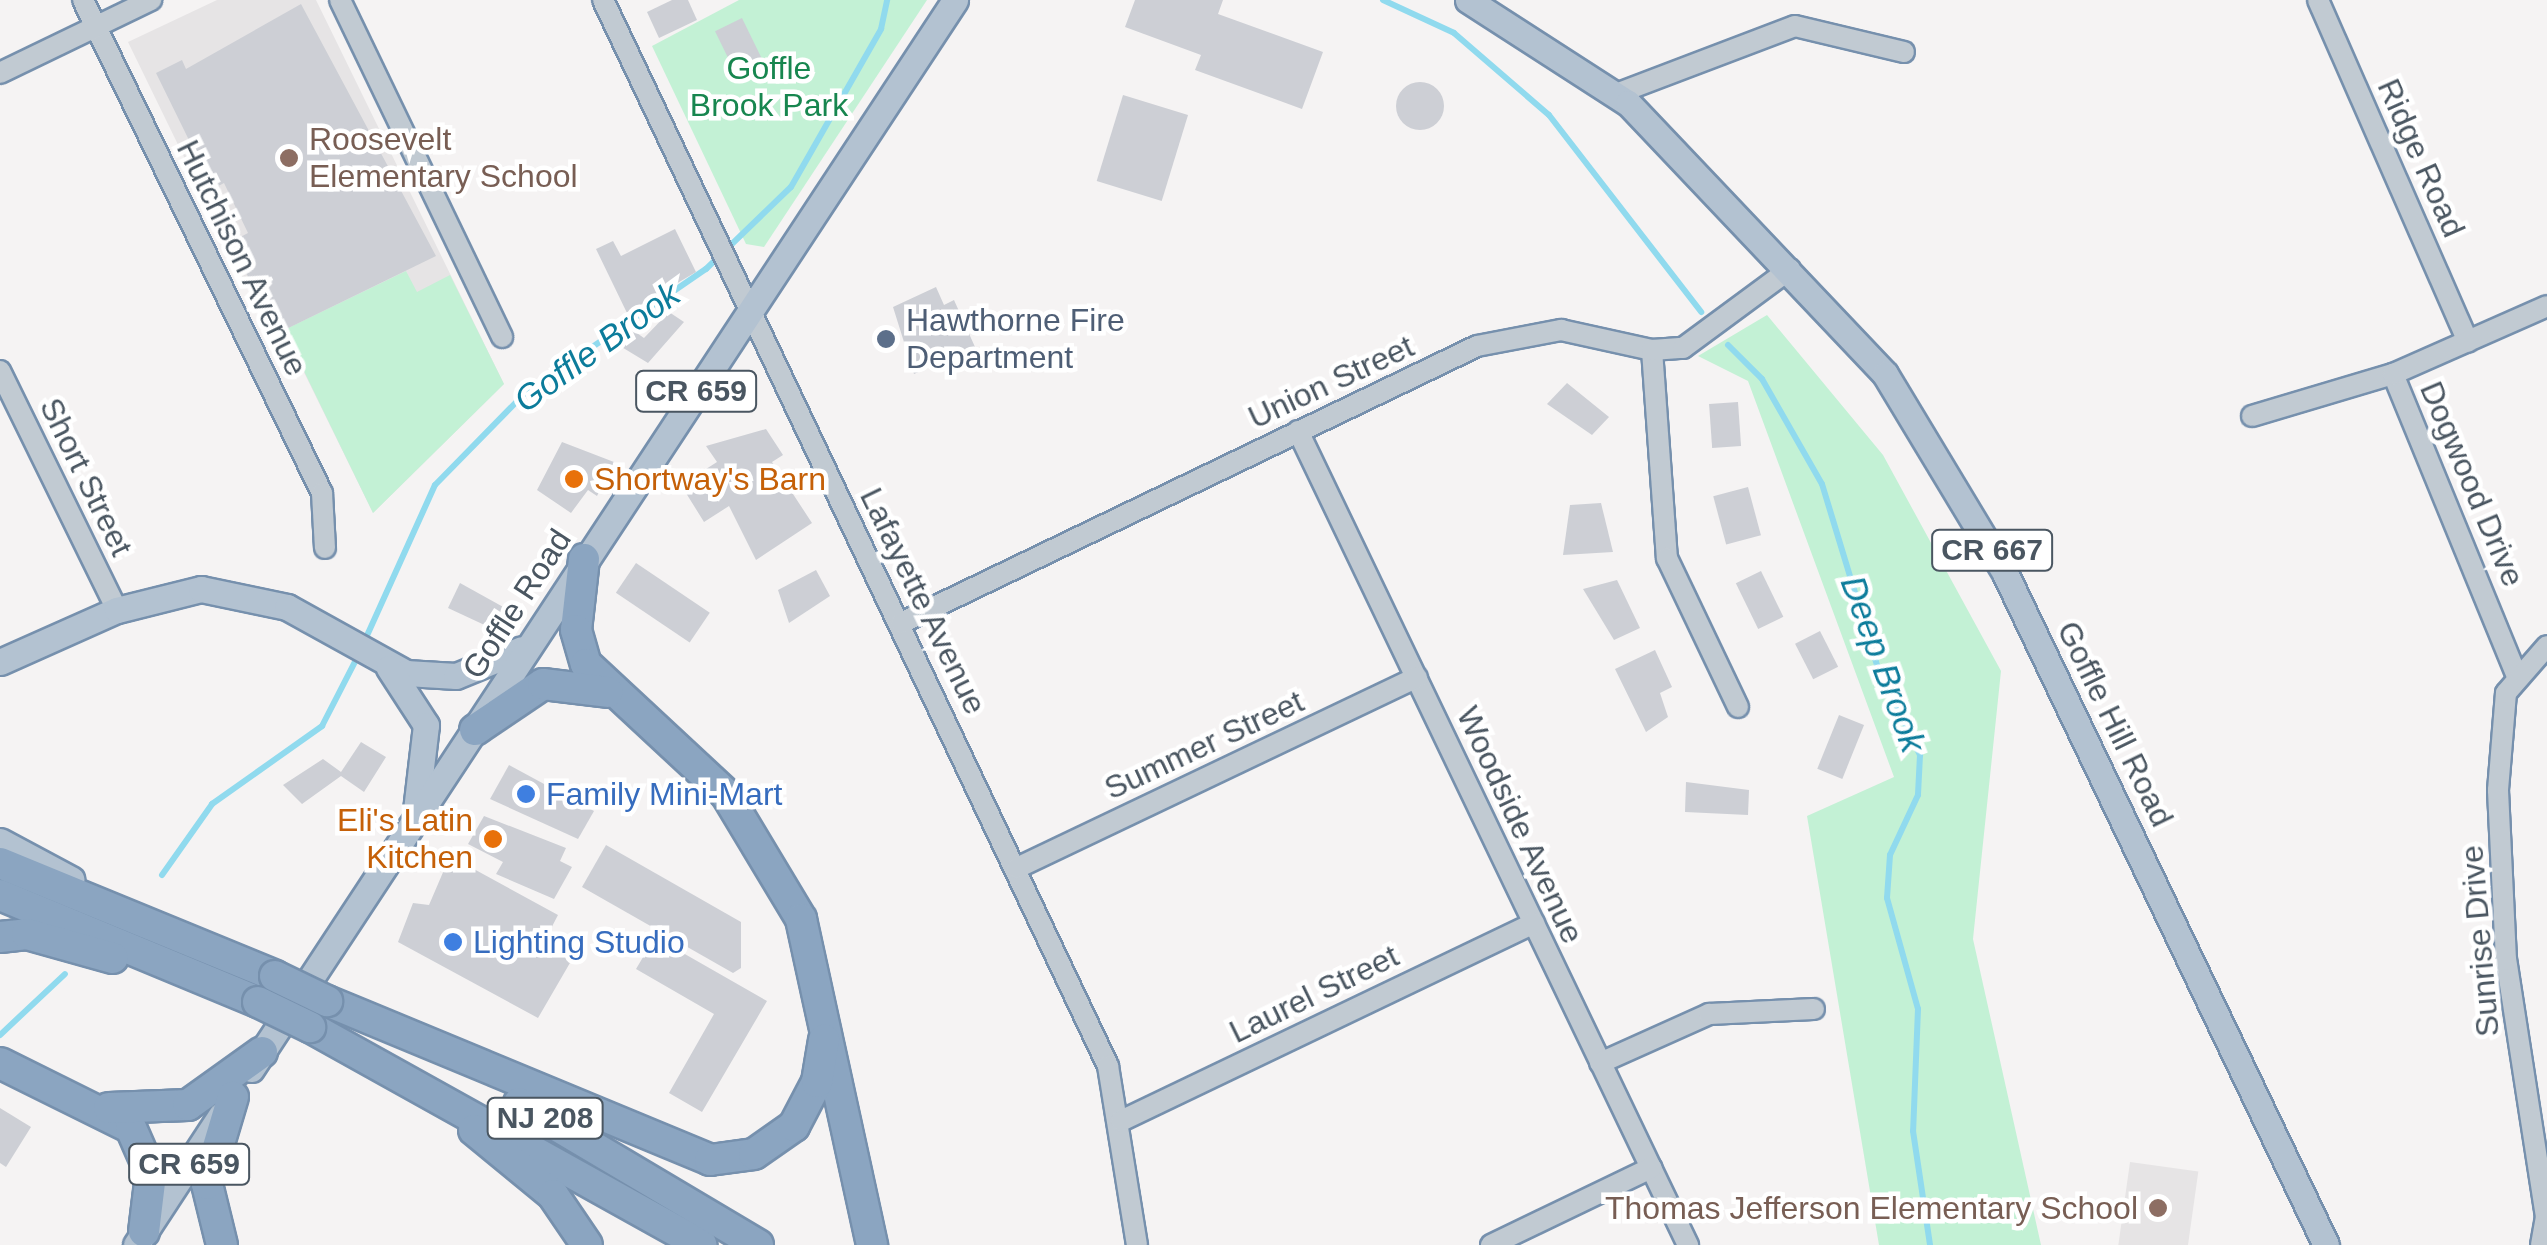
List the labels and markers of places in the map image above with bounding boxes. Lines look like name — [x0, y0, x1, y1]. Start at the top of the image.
place label: Roosevelt Elementary School — [309, 121, 578, 196]
marker: Roosevelt Elementary School — [278, 147, 300, 169]
place label: Hawthorne Fire Department — [906, 302, 1125, 377]
marker: Hawthorne Fire Department — [875, 328, 897, 350]
place label: Shortway's Barn — [594, 460, 826, 498]
marker: Shortway's Barn — [563, 468, 585, 490]
place label: Family Mini-Mart — [546, 775, 782, 813]
marker: Family Mini-Mart — [515, 783, 537, 805]
place label: Eli's Latin Kitchen — [337, 802, 473, 877]
marker: Eli's Latin Kitchen — [482, 828, 504, 850]
place label: Lighting Studio — [473, 923, 685, 961]
marker: Lighting Studio — [442, 931, 464, 953]
place label: Thomas Jefferson Elementary School — [1605, 1189, 2138, 1227]
marker: Thomas Jefferson Elementary School — [2147, 1197, 2169, 1219]

